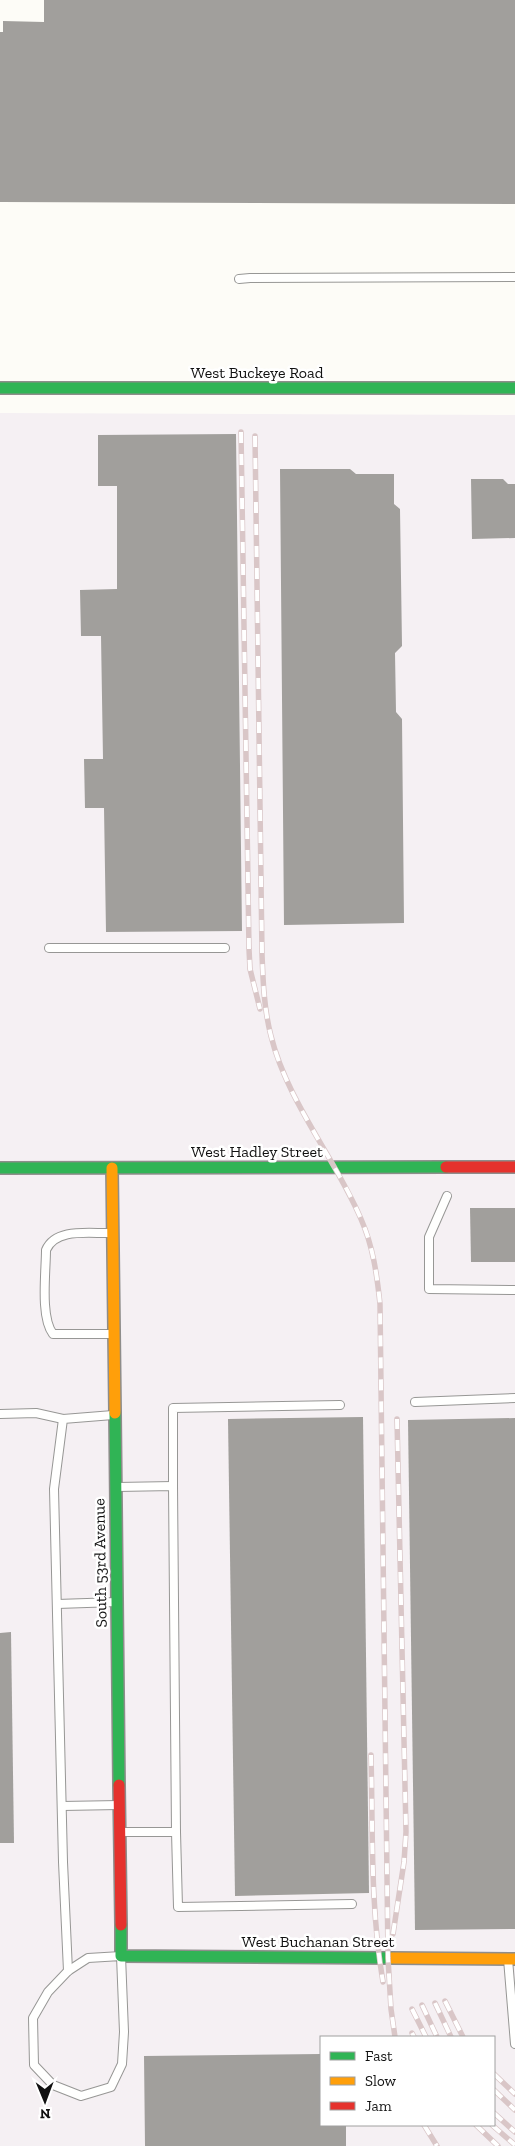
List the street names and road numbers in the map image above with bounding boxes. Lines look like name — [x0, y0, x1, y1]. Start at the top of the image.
street label: West Buckeye Road — [190, 363, 324, 382]
street label: West Hadley Street — [191, 1142, 323, 1161]
street label: South 53rd Avenue — [89, 1498, 111, 1628]
street label: West Buchanan Street — [242, 1932, 394, 1951]

